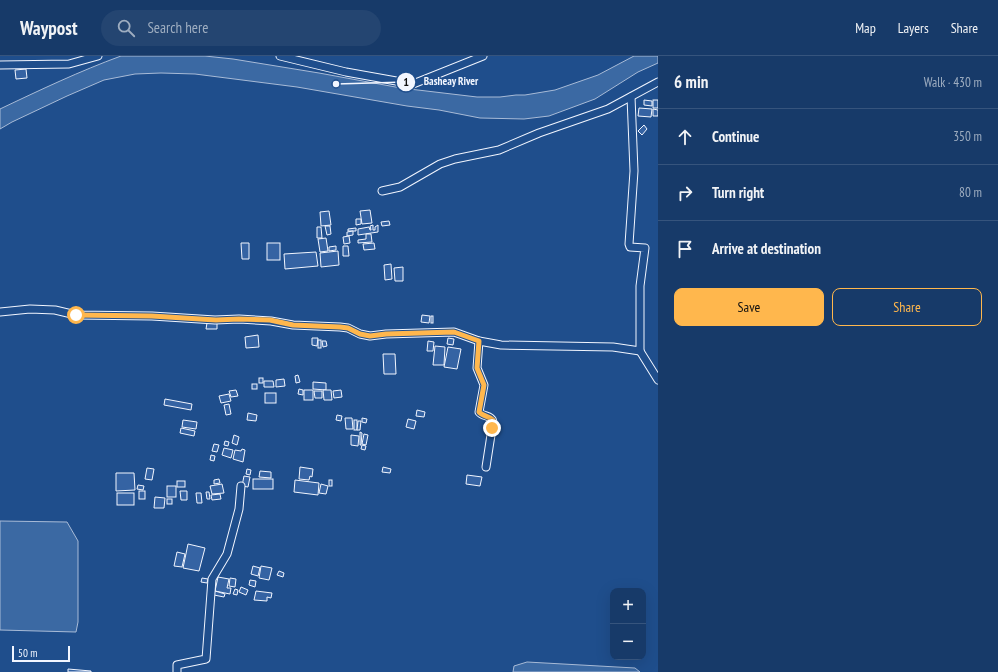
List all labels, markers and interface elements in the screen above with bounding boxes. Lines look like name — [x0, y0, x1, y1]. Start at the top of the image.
search box — [101, 10, 381, 46]
text: Waypost — [20, 16, 77, 40]
icon: search — [115, 17, 137, 39]
text: Search here — [147, 18, 208, 37]
text: Map — [855, 19, 876, 37]
text: Layers — [898, 19, 929, 37]
text: Share — [951, 19, 978, 37]
callout: Basheay River — [396, 70, 487, 93]
text: 6 min — [674, 71, 708, 93]
text: 1 — [403, 74, 409, 89]
text: Basheay River — [424, 74, 479, 88]
text: Walk · 430 m — [924, 74, 982, 91]
icon: ahead — [674, 126, 696, 148]
text: Continue — [712, 127, 759, 146]
text: 350 m — [953, 128, 982, 145]
icon: right — [674, 182, 696, 204]
text: Turn right — [712, 183, 764, 202]
text: 80 m — [959, 184, 982, 201]
icon: arrive — [674, 238, 696, 260]
text: Arrive at destination — [712, 239, 821, 258]
button: Save — [674, 288, 824, 326]
button: Share — [832, 288, 982, 326]
route start — [67, 306, 85, 324]
route end — [483, 419, 501, 437]
map controls — [610, 588, 646, 660]
button: + — [610, 588, 646, 624]
button: − — [610, 624, 646, 660]
scale bar — [12, 644, 70, 663]
text: 50 m — [18, 646, 37, 660]

